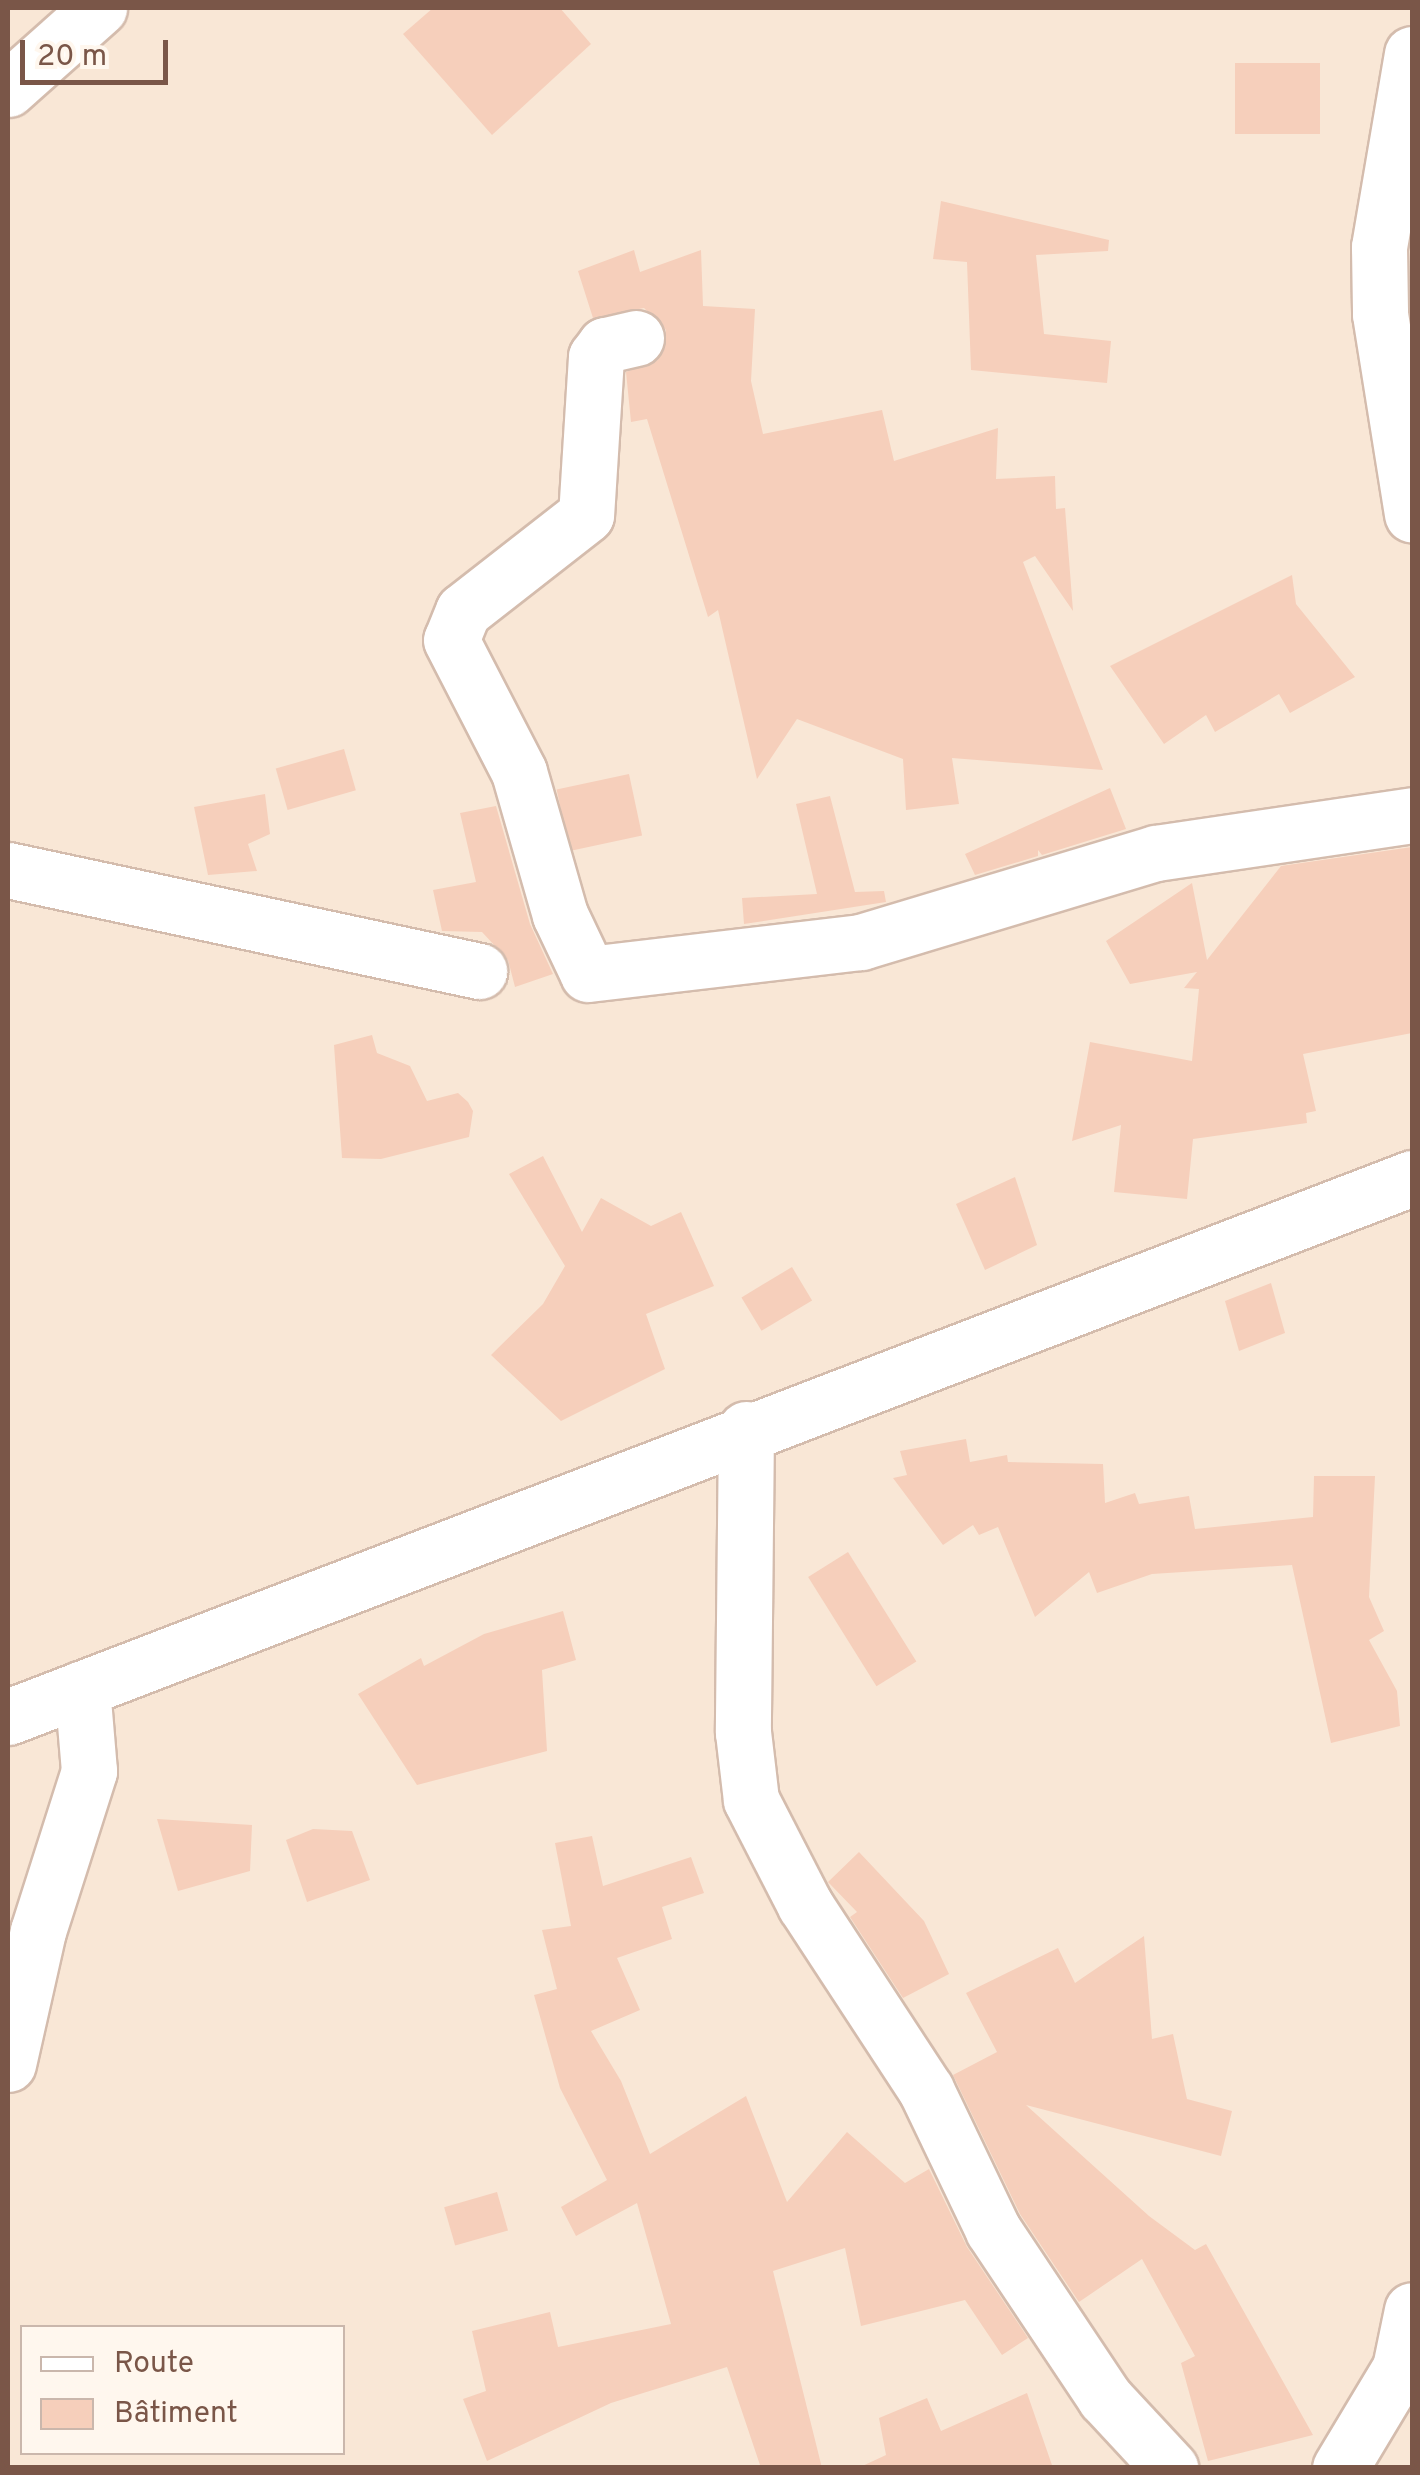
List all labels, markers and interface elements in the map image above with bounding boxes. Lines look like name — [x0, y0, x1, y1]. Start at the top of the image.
scale bar — [25, 20, 172, 82]
text: 20 m — [37, 39, 107, 76]
legend — [20, 2325, 345, 2455]
text: Route — [114, 2346, 194, 2383]
text: Bâtiment — [114, 2396, 238, 2433]

